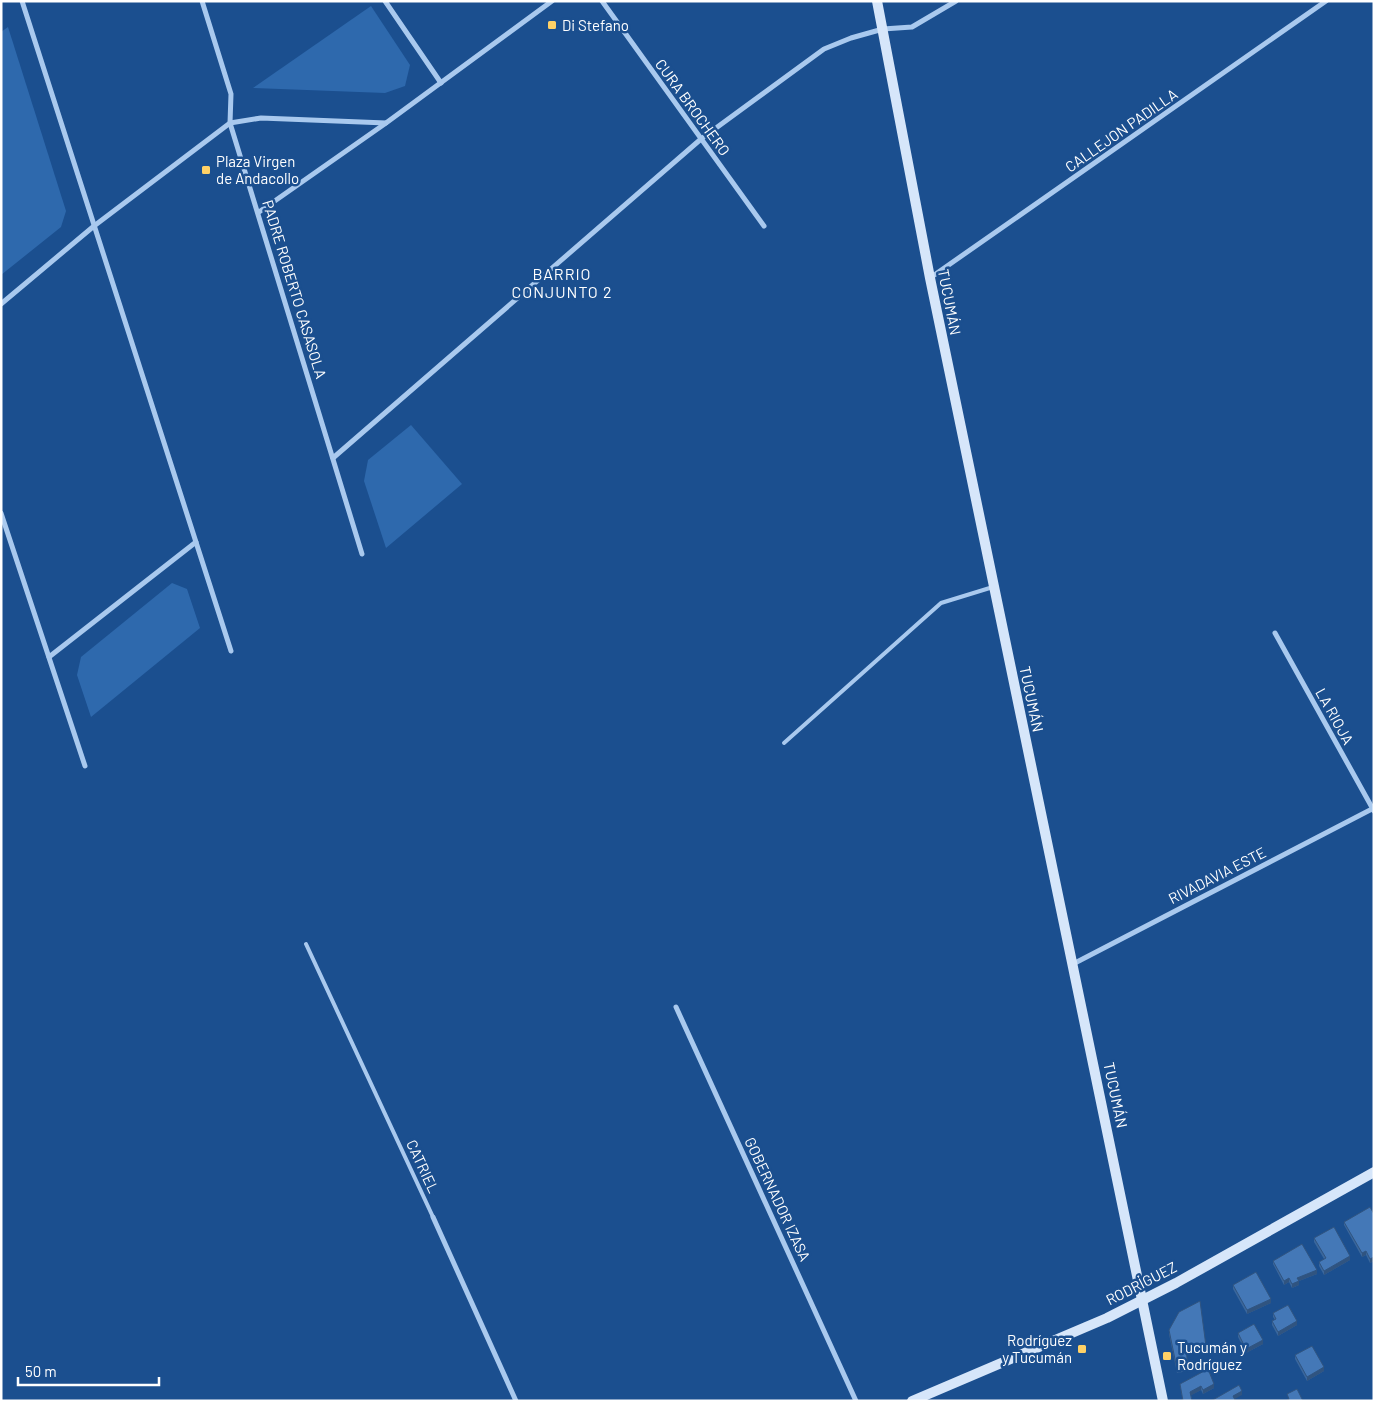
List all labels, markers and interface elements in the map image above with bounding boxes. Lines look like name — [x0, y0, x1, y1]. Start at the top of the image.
place label: Di Stefano — [562, 16, 629, 34]
marker: Di Stefano — [546, 19, 558, 31]
street label: CURA BROCHERO — [652, 55, 734, 159]
street label: CALLEJON PADILLA — [1061, 85, 1181, 175]
place label: Plaza Virgen de Andacollo — [216, 152, 299, 187]
marker: Plaza Virgen de Andacollo — [200, 164, 212, 176]
street label: PADRE ROBERTO CASASOLA — [259, 198, 331, 380]
district label: BARRIO CONJUNTO 2 — [512, 264, 612, 301]
street label: TUCUMÁN — [935, 267, 965, 337]
street label: TUCUMÁN — [1016, 664, 1048, 734]
street label: LA RIOJA — [1312, 685, 1358, 747]
street label: RIVADAVIA ESTE — [1165, 843, 1269, 907]
street label: TUCUMÁN — [1100, 1060, 1132, 1130]
street label: GOBERNADOR IZASA — [741, 1134, 815, 1264]
street label: CATRIEL — [403, 1137, 443, 1195]
street label: RODRÍGUEZ — [1103, 1257, 1179, 1309]
place label: Rodríguez y Tucumán — [1002, 1331, 1072, 1366]
place label: Tucumán y Rodríguez — [1177, 1338, 1247, 1373]
marker: Rodríguez y Tucumán — [1076, 1343, 1088, 1355]
marker: Tucumán y Rodríguez — [1161, 1350, 1173, 1362]
scale bar — [18, 1354, 159, 1386]
text: 50 m — [25, 1362, 57, 1380]

